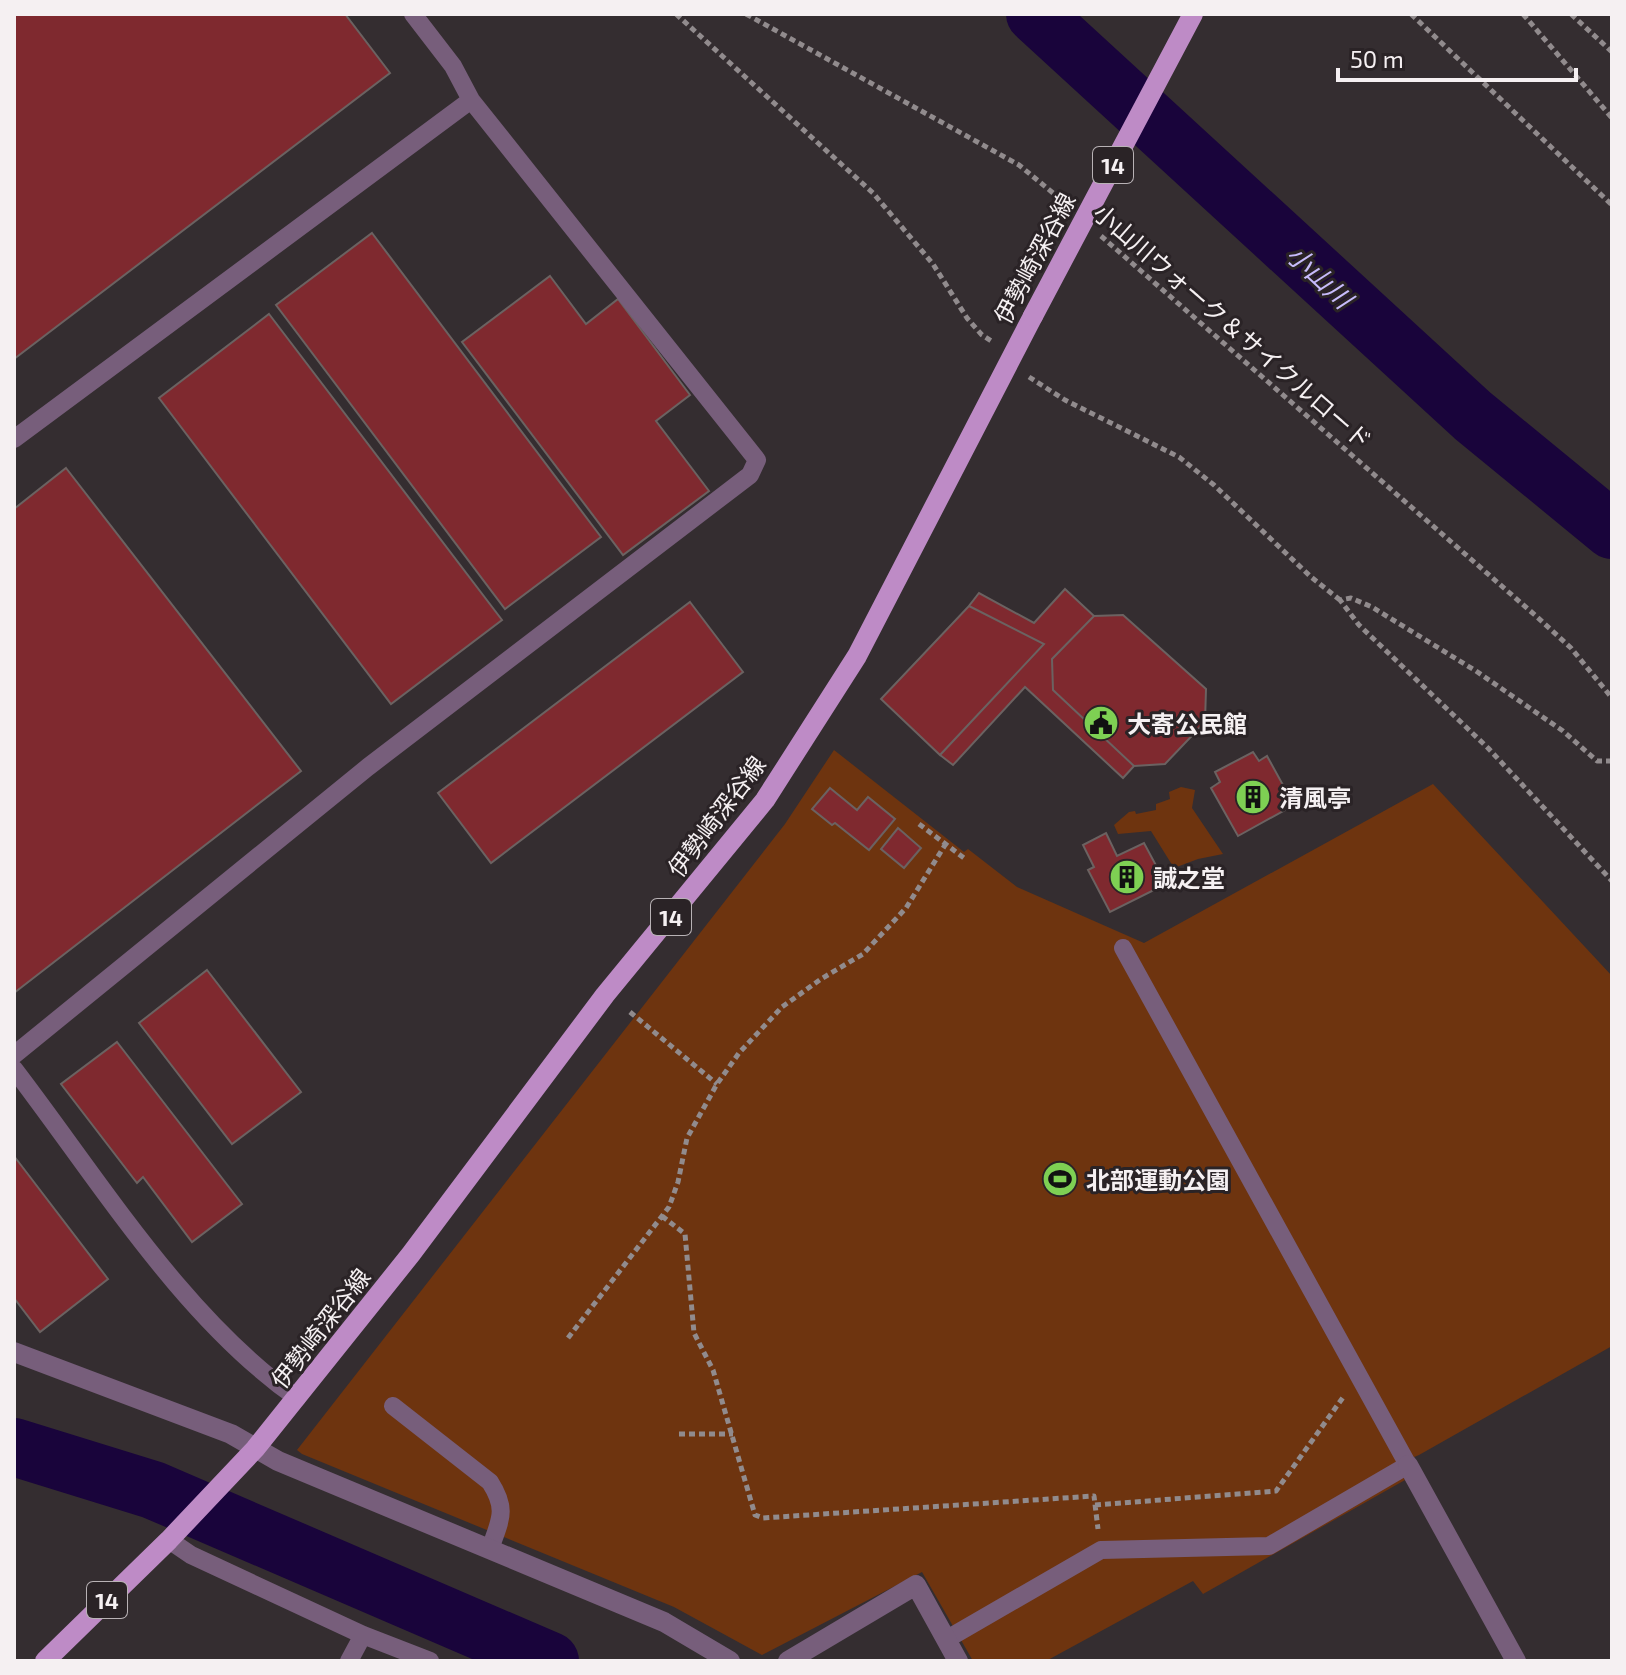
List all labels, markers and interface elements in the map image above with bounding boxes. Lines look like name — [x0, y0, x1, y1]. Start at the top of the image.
scale bar — [1338, 32, 1576, 82]
text: 50 m — [1350, 44, 1404, 73]
road number: 14 — [1093, 147, 1133, 183]
street label: 伊勢崎深谷線 — [987, 188, 1081, 328]
street label: 小山川ウォーク＆サイクルロード — [1088, 197, 1378, 455]
water label: 小山川 — [1281, 238, 1361, 316]
public building icon: 大寄公民館 — [1082, 704, 1120, 742]
place label: 大寄公民館 — [1127, 709, 1247, 738]
street label: 伊勢崎深谷線 — [661, 750, 771, 882]
building icon: 清風亭 — [1234, 778, 1272, 816]
place label: 清風亭 — [1279, 783, 1351, 812]
building icon: 誠之堂 — [1108, 858, 1146, 896]
place label: 誠之堂 — [1153, 863, 1225, 892]
road number: 14 — [651, 899, 691, 935]
sports icon: 北部運動公園 — [1041, 1160, 1079, 1198]
place label: 北部運動公園 — [1086, 1165, 1230, 1194]
street label: 伊勢崎深谷線 — [264, 1262, 376, 1394]
road number: 14 — [87, 1582, 127, 1618]

